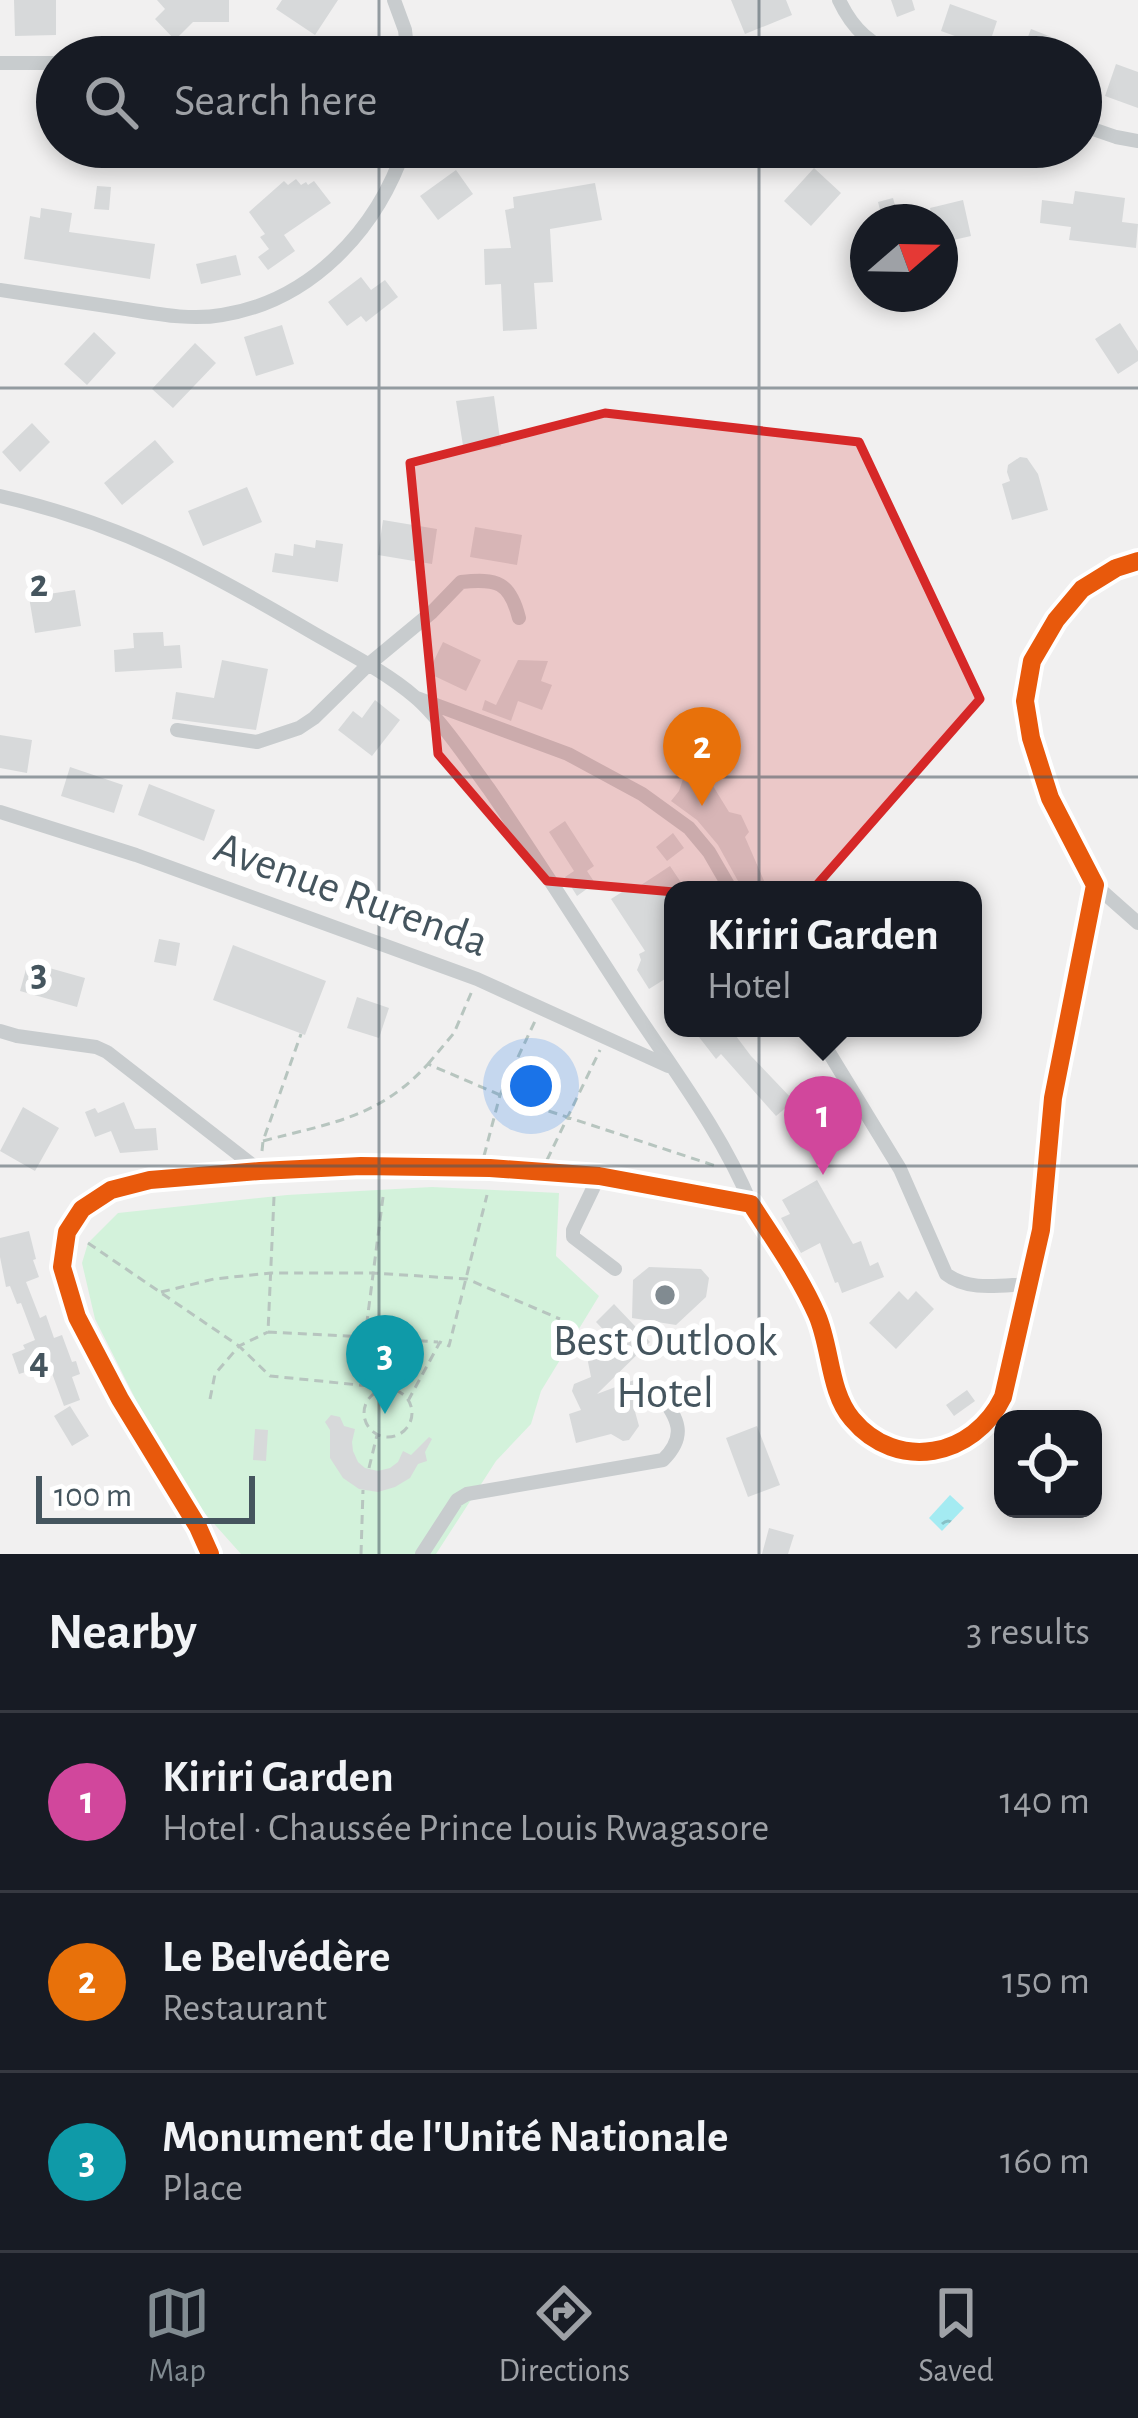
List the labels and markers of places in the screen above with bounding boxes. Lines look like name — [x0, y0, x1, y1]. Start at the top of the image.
pin: 2 — [663, 707, 741, 806]
pin: 1 — [784, 1076, 862, 1175]
marker: Best Outlook Hotel — [652, 1282, 678, 1308]
pin: 3 — [346, 1315, 424, 1414]
place label: Best Outlook Hotel — [553, 1319, 778, 1416]

